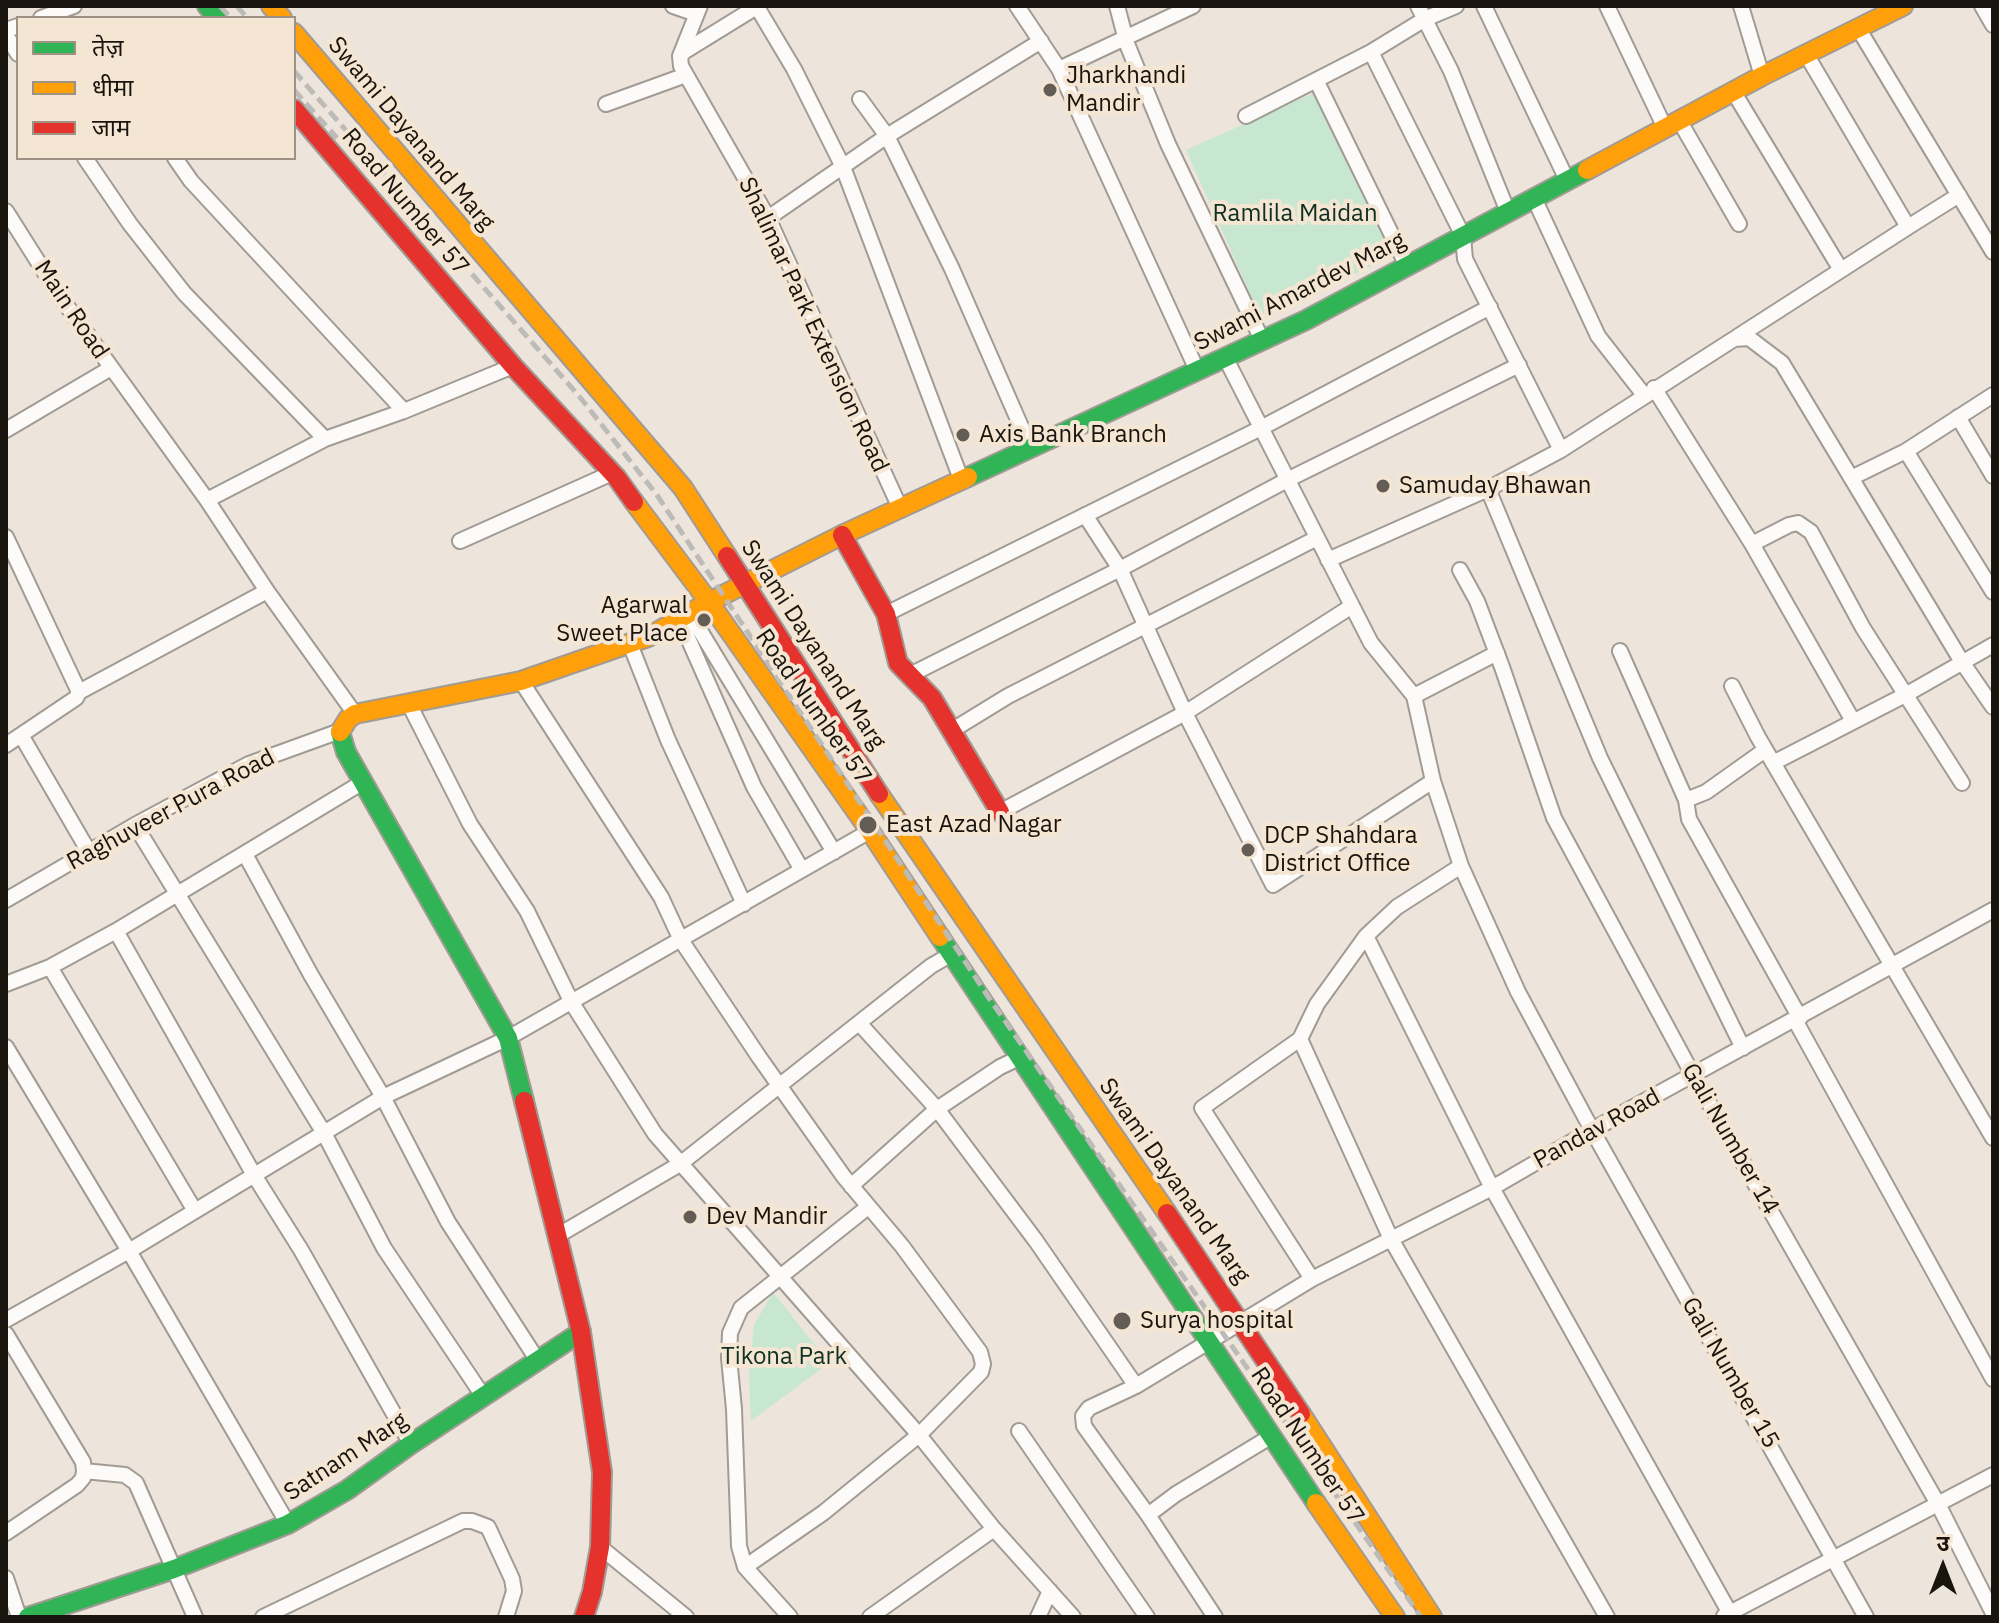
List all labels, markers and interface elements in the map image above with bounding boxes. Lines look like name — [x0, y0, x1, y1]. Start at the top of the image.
legend — [16, 16, 296, 160]
text: तेज़ — [92, 31, 124, 63]
street label: Swami Dayanand Marg — [322, 31, 500, 237]
place label: Jharkhandi Mandir — [1066, 62, 1186, 118]
text: धीमा — [92, 71, 134, 103]
marker: Jharkhandi Mandir — [1041, 81, 1059, 99]
text: जाम — [92, 111, 130, 143]
street label: Road Number 57 — [335, 123, 475, 281]
street label: Shalimar Park Extension Road — [732, 173, 894, 477]
park label: Ramlila Maidan — [1212, 200, 1378, 228]
street label: Swami Amardev Marg — [1190, 226, 1410, 358]
street label: Main Road — [28, 255, 114, 365]
place label: Axis Bank Branch — [979, 421, 1167, 449]
marker: Axis Bank Branch — [954, 426, 972, 444]
place label: Samuday Bhawan — [1399, 472, 1591, 500]
marker: Samuday Bhawan — [1374, 477, 1392, 495]
street label: Swami Dayanand Marg — [735, 535, 891, 755]
place label: Agarwal Sweet Place — [556, 592, 688, 648]
marker: Agarwal Sweet Place — [695, 611, 713, 629]
street label: Road Number 57 — [749, 624, 877, 790]
street label: Raghuveer Pura Road — [62, 743, 280, 877]
place label: East Azad Nagar — [886, 811, 1062, 839]
marker: East Azad Nagar — [857, 814, 879, 836]
place label: DCP Shahdara District Office — [1264, 822, 1418, 878]
marker: DCP Shahdara District Office — [1239, 841, 1257, 859]
street label: Gali Number 14 — [1675, 1058, 1785, 1220]
street label: Swami Dayanand Marg — [1092, 1073, 1256, 1289]
street label: Pandav Road — [1529, 1082, 1665, 1176]
place label: Dev Mandir — [706, 1203, 827, 1231]
marker: Dev Mandir — [681, 1208, 699, 1226]
street label: Gali Number 15 — [1675, 1292, 1785, 1454]
place label: Surya hospital — [1140, 1307, 1293, 1335]
marker: Surya hospital — [1111, 1310, 1133, 1332]
park label: Tikona Park — [721, 1343, 847, 1371]
street label: Road Number 57 — [1244, 1362, 1370, 1530]
street label: Satnam Marg — [279, 1406, 413, 1508]
north arrow — [1903, 1527, 1983, 1607]
text: उ — [1937, 1528, 1949, 1557]

